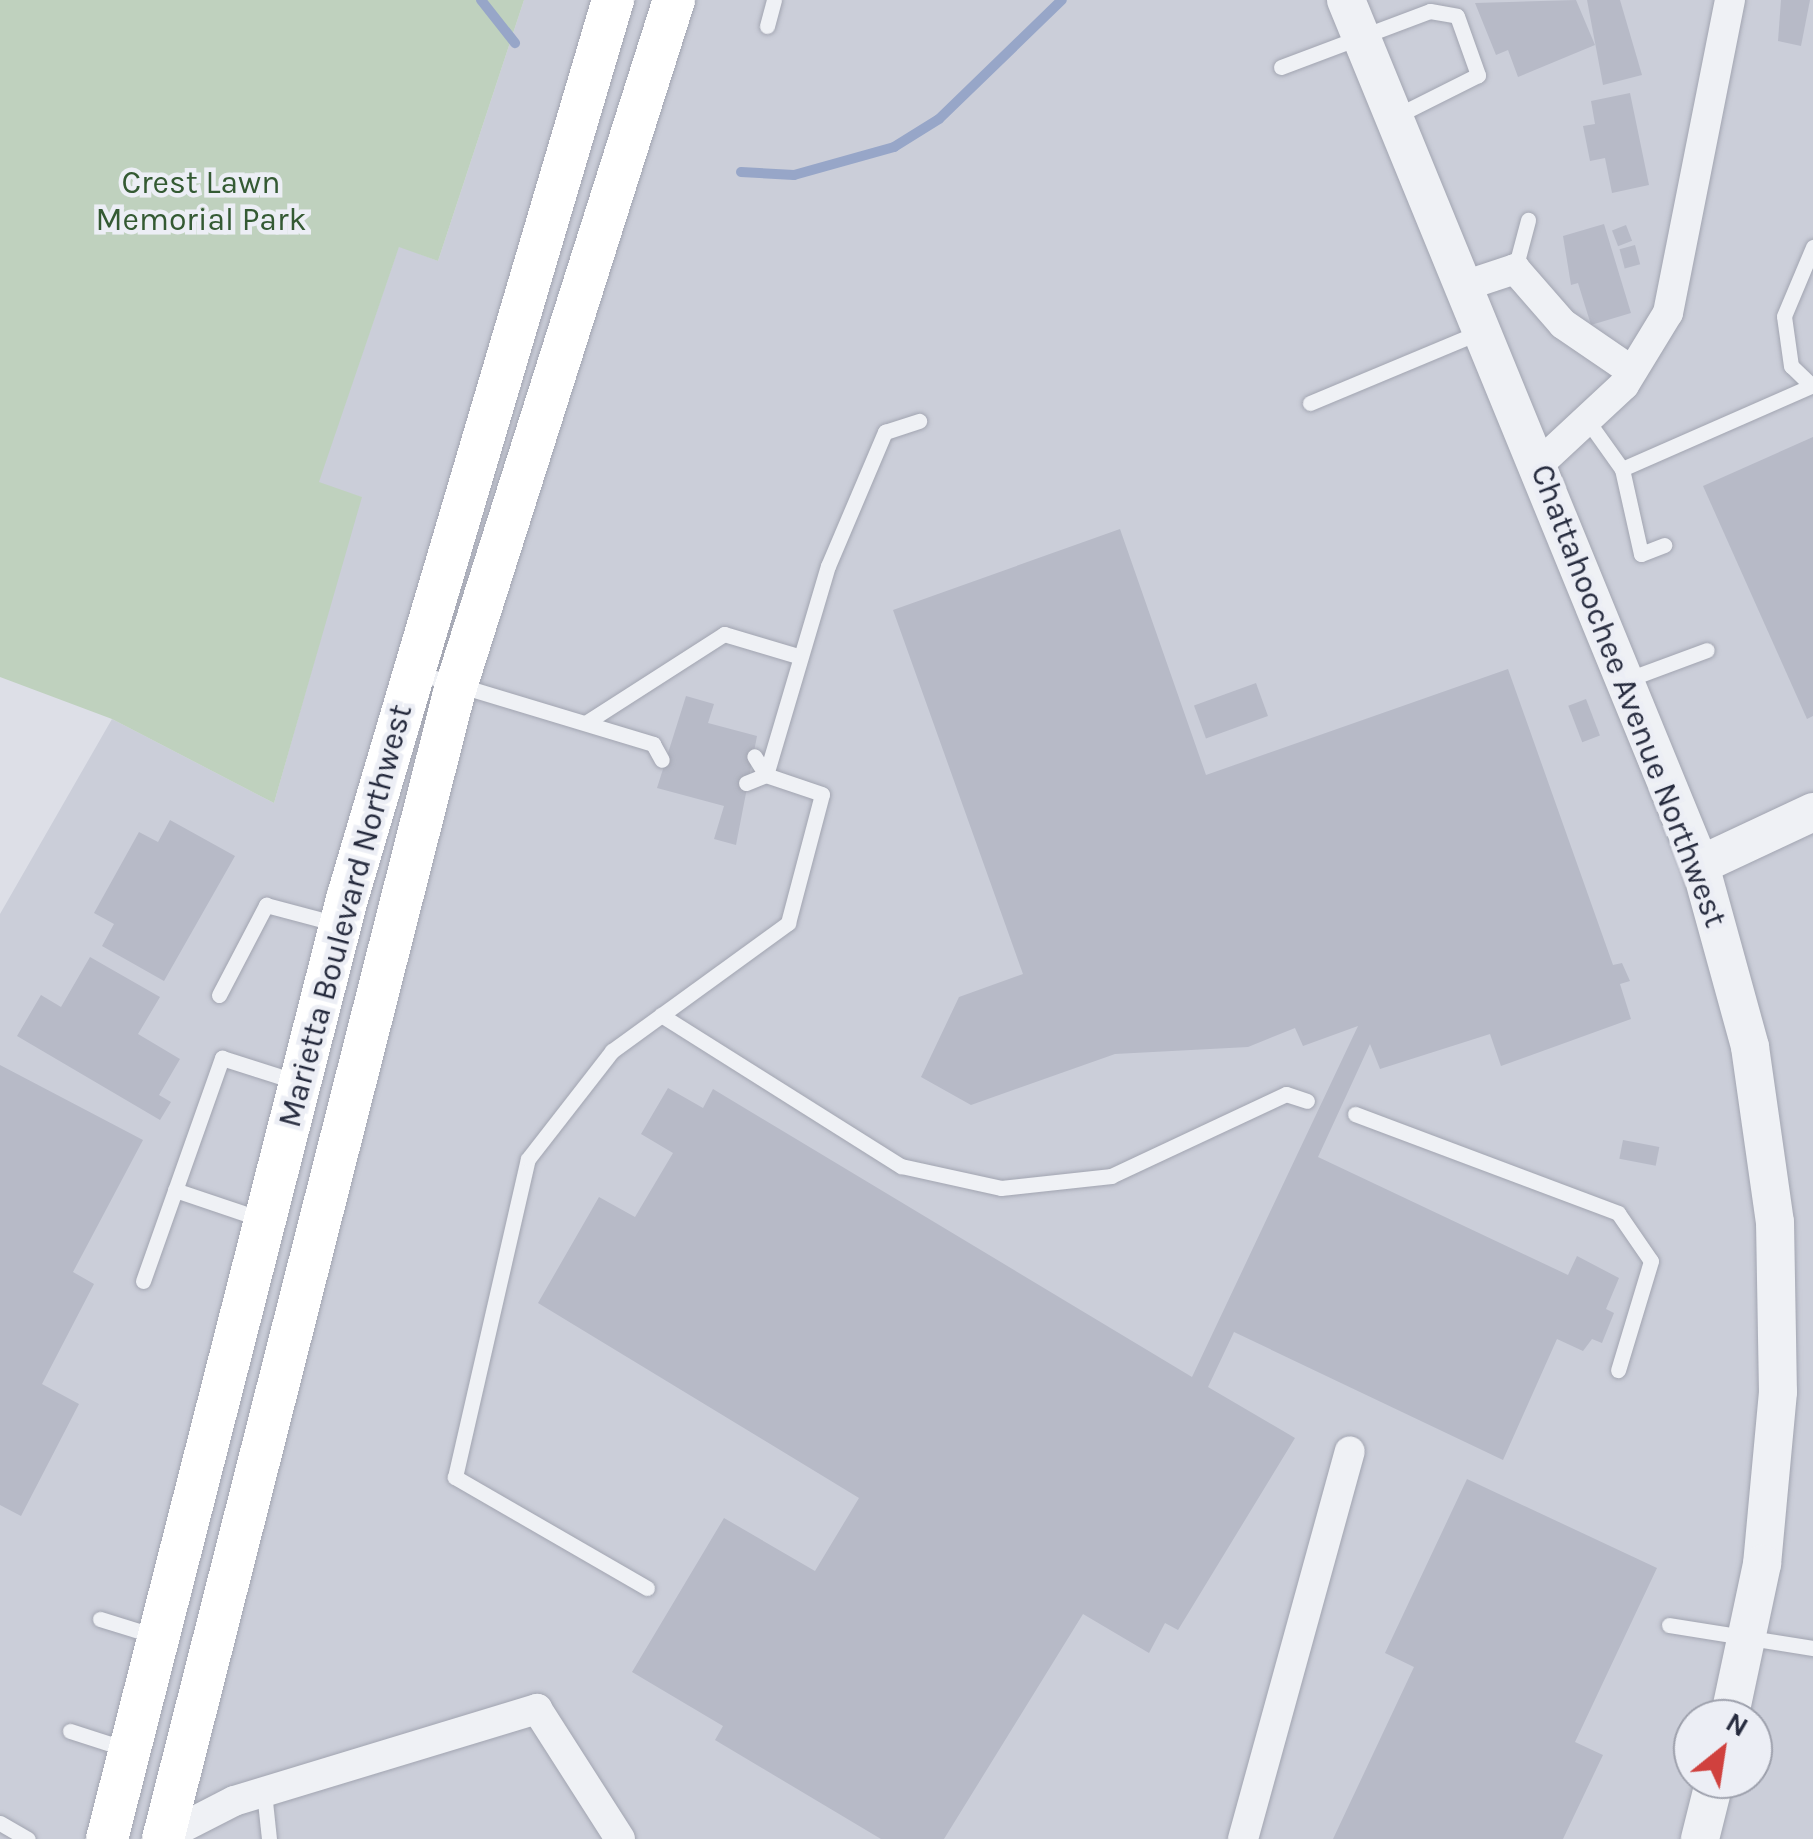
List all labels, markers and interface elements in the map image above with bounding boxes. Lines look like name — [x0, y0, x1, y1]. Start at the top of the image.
park label: Crest Lawn Memorial Park — [95, 165, 307, 240]
street label: Chattahoochee Avenue Northwest — [1522, 459, 1734, 933]
street label: Marietta Boulevard Northwest — [271, 700, 421, 1132]
north arrow — [1673, 1699, 1773, 1799]
text: N — [1720, 1705, 1754, 1744]

